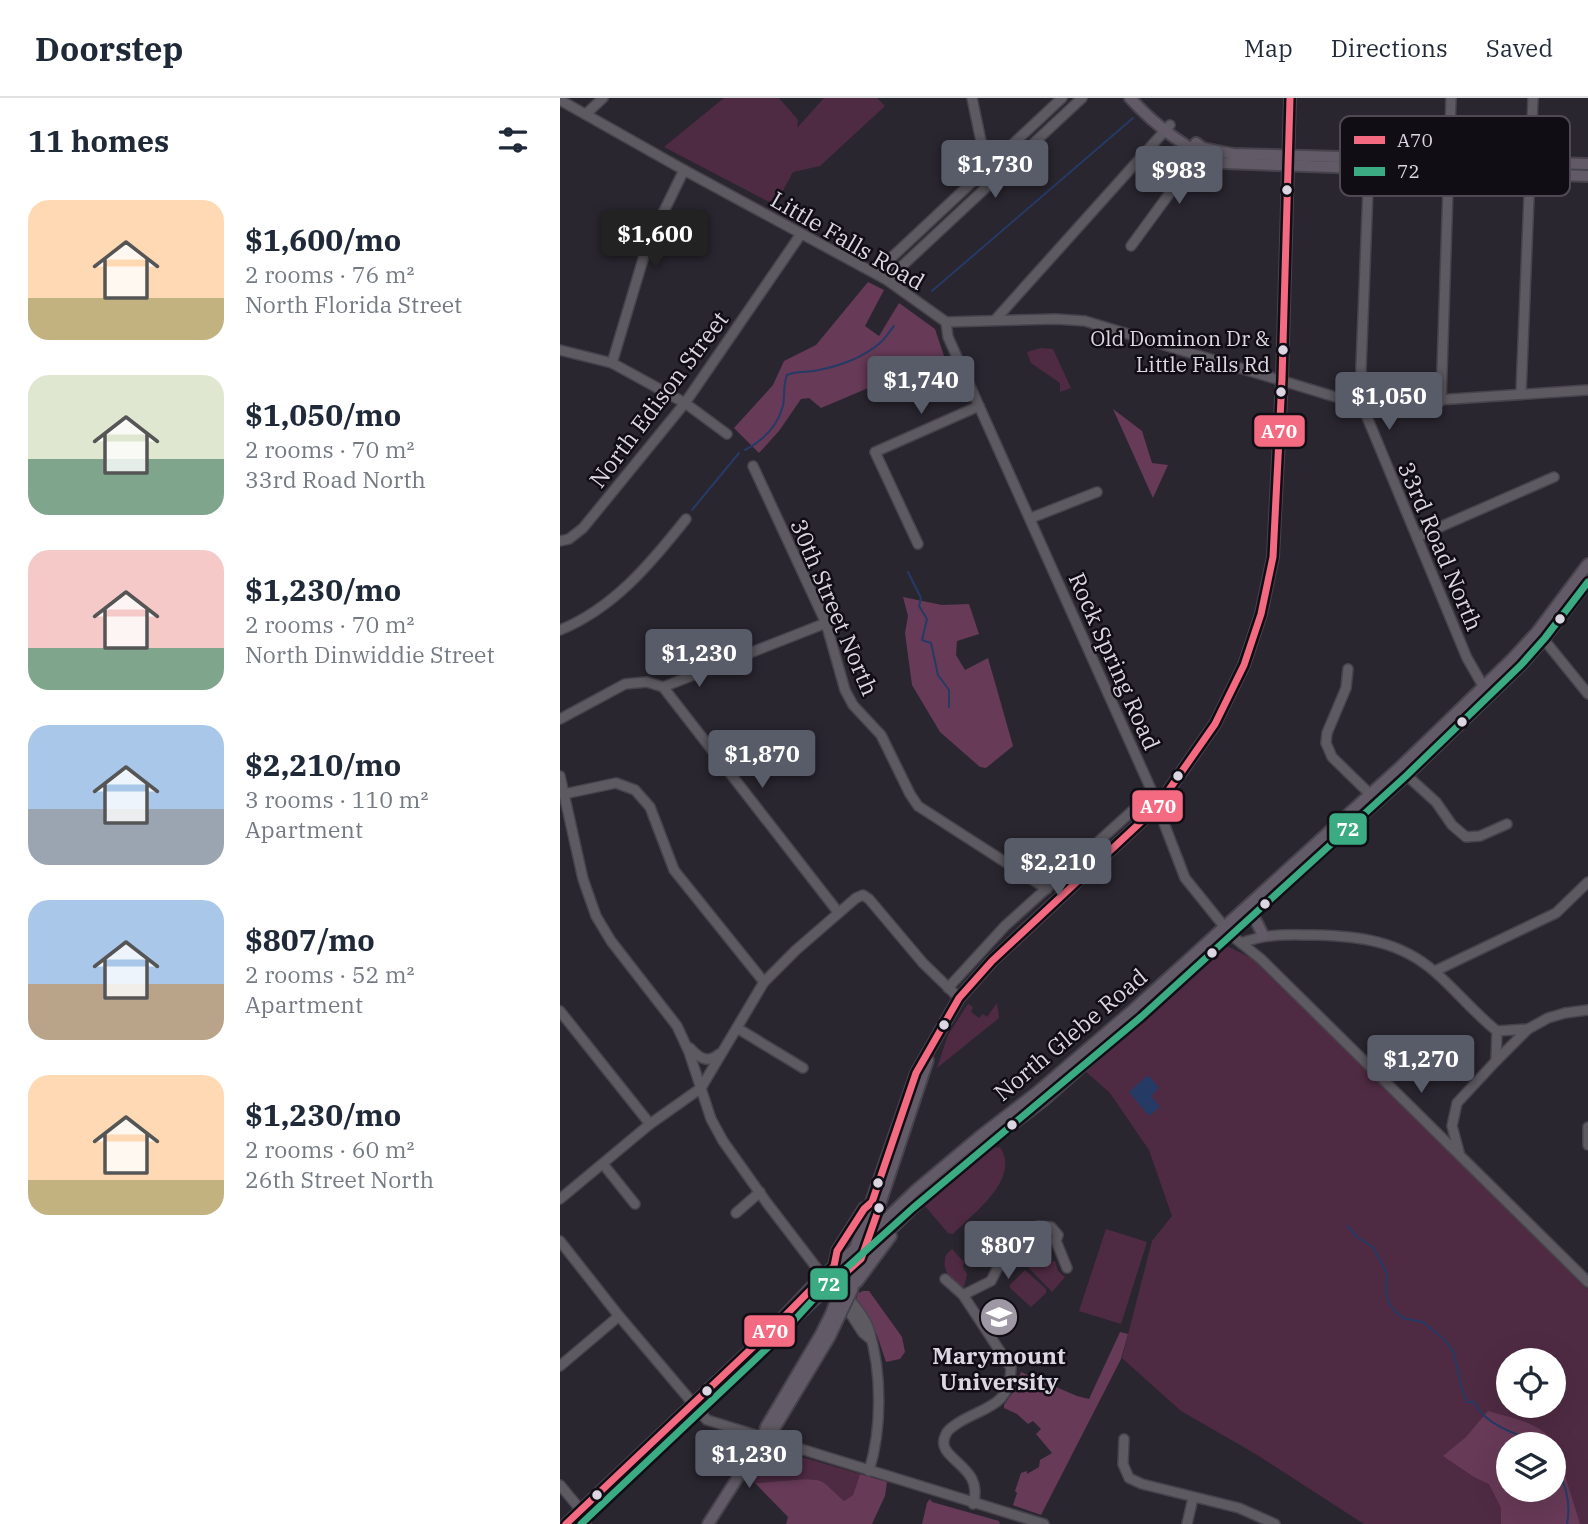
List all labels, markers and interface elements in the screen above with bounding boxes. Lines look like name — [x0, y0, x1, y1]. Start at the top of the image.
text: Doorstep — [35, 27, 183, 70]
text: Map — [1244, 32, 1293, 64]
text: Directions — [1331, 32, 1448, 64]
text: Saved — [1486, 32, 1553, 64]
legend — [1340, 116, 1570, 196]
text: 11 homes — [28, 121, 169, 160]
icon: filters — [494, 121, 532, 159]
text: A70 — [1397, 128, 1433, 152]
pin: $1,730 — [938, 140, 1052, 200]
pin: $983 — [1138, 146, 1220, 206]
text: $1,730 — [957, 148, 1033, 178]
text: $983 — [1151, 154, 1207, 184]
text: 72 — [1397, 159, 1420, 183]
unlabelled marker — [1280, 183, 1294, 197]
street label: Little Falls Road — [766, 184, 930, 296]
pin: $1,600 — [598, 211, 712, 270]
text: $1,600 — [617, 218, 693, 248]
text: $1,600/mo — [245, 220, 401, 259]
icon: home — [84, 228, 168, 312]
text: 2 rooms · 76 m² — [245, 259, 415, 289]
text: North Florida Street — [245, 289, 462, 319]
street label: North Edison Street — [582, 305, 734, 493]
place label: Old Dominon Dr & Little Falls Rd — [1090, 324, 1270, 378]
marker: Old Dominon Dr & Little Falls Rd — [1276, 343, 1290, 357]
pin: $1,740 — [864, 356, 978, 416]
text: $1,740 — [883, 364, 959, 394]
pin: $1,050 — [1332, 372, 1446, 432]
text: $1,050 — [1351, 380, 1427, 410]
unlabelled marker — [1274, 385, 1288, 399]
text: $1,050/mo — [245, 395, 401, 434]
icon: home — [84, 403, 168, 487]
line badge: A70 — [1253, 414, 1306, 448]
text: A70 — [1261, 419, 1297, 443]
text: 2 rooms · 70 m² — [245, 434, 415, 464]
street label: 33rd Road North — [1392, 457, 1490, 635]
text: 33rd Road North — [245, 464, 426, 494]
street label: 30th Street North — [784, 514, 886, 700]
street label: Rock Spring Road — [1062, 568, 1168, 754]
text: $1,230/mo — [245, 570, 401, 609]
icon: home — [84, 578, 168, 662]
text: 2 rooms · 70 m² — [245, 609, 415, 639]
unlabelled marker — [1553, 612, 1567, 626]
pin: $1,230 — [642, 630, 756, 689]
text: $1,230 — [661, 637, 737, 667]
text: North Dinwiddie Street — [245, 639, 495, 669]
unlabelled marker — [1455, 715, 1469, 729]
pin: $1,870 — [705, 730, 819, 790]
text: $1,870 — [724, 738, 800, 768]
text: $2,210/mo — [245, 745, 401, 784]
icon: home — [84, 753, 168, 837]
unlabelled marker — [1171, 769, 1185, 783]
text: 3 rooms · 110 m² — [245, 784, 428, 814]
line badge: A70 — [1131, 789, 1184, 823]
text: A70 — [1140, 794, 1176, 818]
line badge: 72 — [1328, 812, 1368, 846]
text: Apartment — [245, 814, 363, 844]
text: 72 — [1337, 817, 1359, 841]
pin: $2,210 — [1001, 838, 1115, 898]
text: $2,210 — [1020, 846, 1096, 876]
unlabelled marker — [1258, 897, 1272, 911]
text: $807/mo — [245, 920, 375, 959]
icon: home — [84, 928, 168, 1012]
unlabelled marker — [1205, 946, 1219, 960]
text: 2 rooms · 52 m² — [245, 959, 415, 989]
street label: North Glebe Road — [987, 961, 1153, 1107]
text: Apartment — [245, 989, 363, 1019]
unlabelled marker — [937, 1018, 951, 1032]
pin: $1,270 — [1364, 1035, 1478, 1095]
text: $1,270 — [1383, 1043, 1459, 1073]
text: $1,230/mo — [245, 1095, 401, 1134]
icon: home — [84, 1103, 168, 1187]
unlabelled marker — [1005, 1118, 1019, 1132]
text: 2 rooms · 60 m² — [245, 1134, 415, 1164]
text: 26th Street North — [245, 1164, 434, 1194]
unlabelled marker — [871, 1176, 885, 1190]
unlabelled marker — [872, 1201, 886, 1215]
pin: $807 — [967, 1222, 1049, 1281]
text: $807 — [980, 1229, 1036, 1259]
line badge: 72 — [809, 1267, 849, 1301]
text: 72 — [818, 1272, 840, 1296]
school or university icon: Marymount University — [978, 1296, 1020, 1338]
line badge: A70 — [743, 1314, 796, 1348]
text: A70 — [752, 1319, 788, 1343]
place label: Marymount University — [932, 1340, 1066, 1396]
map controls — [1496, 1348, 1566, 1502]
button: locate — [1496, 1348, 1566, 1418]
unlabelled marker — [700, 1384, 714, 1398]
pin: $1,230 — [692, 1430, 806, 1490]
button: layers — [1496, 1432, 1566, 1502]
text: $1,230 — [711, 1438, 787, 1468]
unlabelled marker — [590, 1488, 604, 1502]

